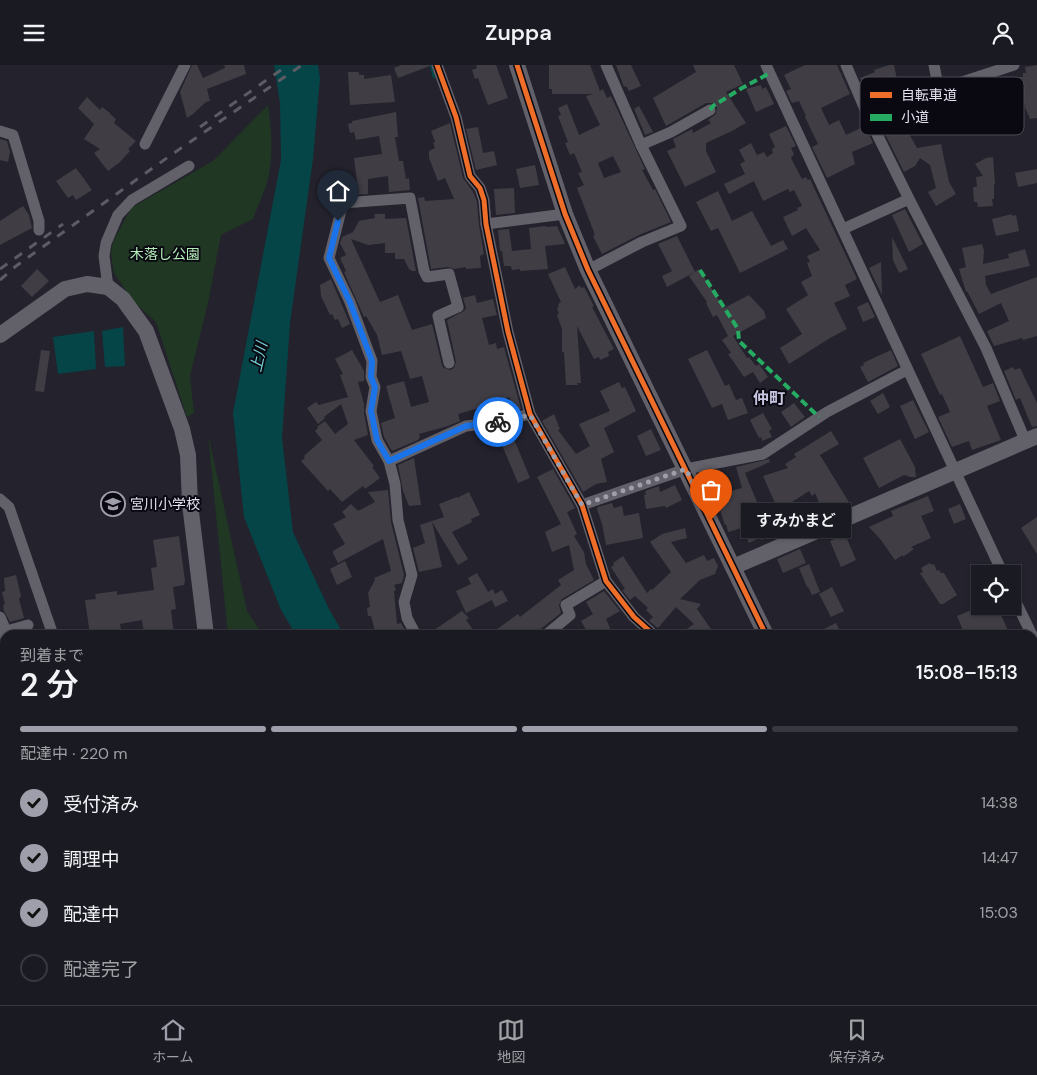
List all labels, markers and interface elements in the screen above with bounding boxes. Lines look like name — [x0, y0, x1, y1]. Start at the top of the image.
text: Zuppa — [485, 18, 552, 47]
icon: menu — [20, 19, 48, 47]
icon: person — [989, 19, 1017, 47]
legend — [860, 77, 1024, 135]
text: 自転車道 — [901, 86, 957, 104]
text: 小道 — [901, 108, 929, 126]
pin — [317, 170, 359, 221]
icon: home — [324, 177, 352, 205]
park label: 木落し公園 — [130, 245, 200, 263]
water label: 上川 — [246, 338, 273, 374]
district label: 仲町 — [753, 388, 785, 409]
courier — [473, 397, 523, 447]
icon: bike — [484, 408, 512, 436]
pin — [690, 469, 732, 520]
icon: bag — [697, 476, 725, 504]
school or university icon: 宮川小学校 — [100, 491, 126, 517]
place label: 宮川小学校 — [130, 495, 200, 513]
callout: すみかまど — [741, 503, 851, 537]
text: すみかまど — [756, 510, 836, 531]
map controls — [971, 565, 1021, 615]
button: locate — [971, 565, 1021, 615]
text: 到着まで — [20, 645, 84, 666]
text: 15:08–15:13 — [916, 660, 1018, 685]
text: 2 分 — [20, 664, 78, 706]
text: 配達中 · 220 m — [20, 743, 127, 764]
icon: check — [20, 789, 48, 817]
text: 受付済み — [63, 792, 139, 817]
text: 14:38 — [981, 792, 1018, 813]
icon: check — [20, 844, 48, 872]
text: 調理中 — [63, 847, 120, 872]
text: 14:47 — [982, 847, 1018, 868]
icon: check — [20, 899, 48, 927]
text: 配達中 — [63, 902, 120, 927]
text: 15:03 — [980, 902, 1018, 923]
text: 配達完了 — [63, 957, 139, 982]
tab: ホーム — [152, 1016, 193, 1066]
tab: 地図 — [497, 1016, 525, 1066]
tab: 保存済み — [829, 1016, 885, 1066]

